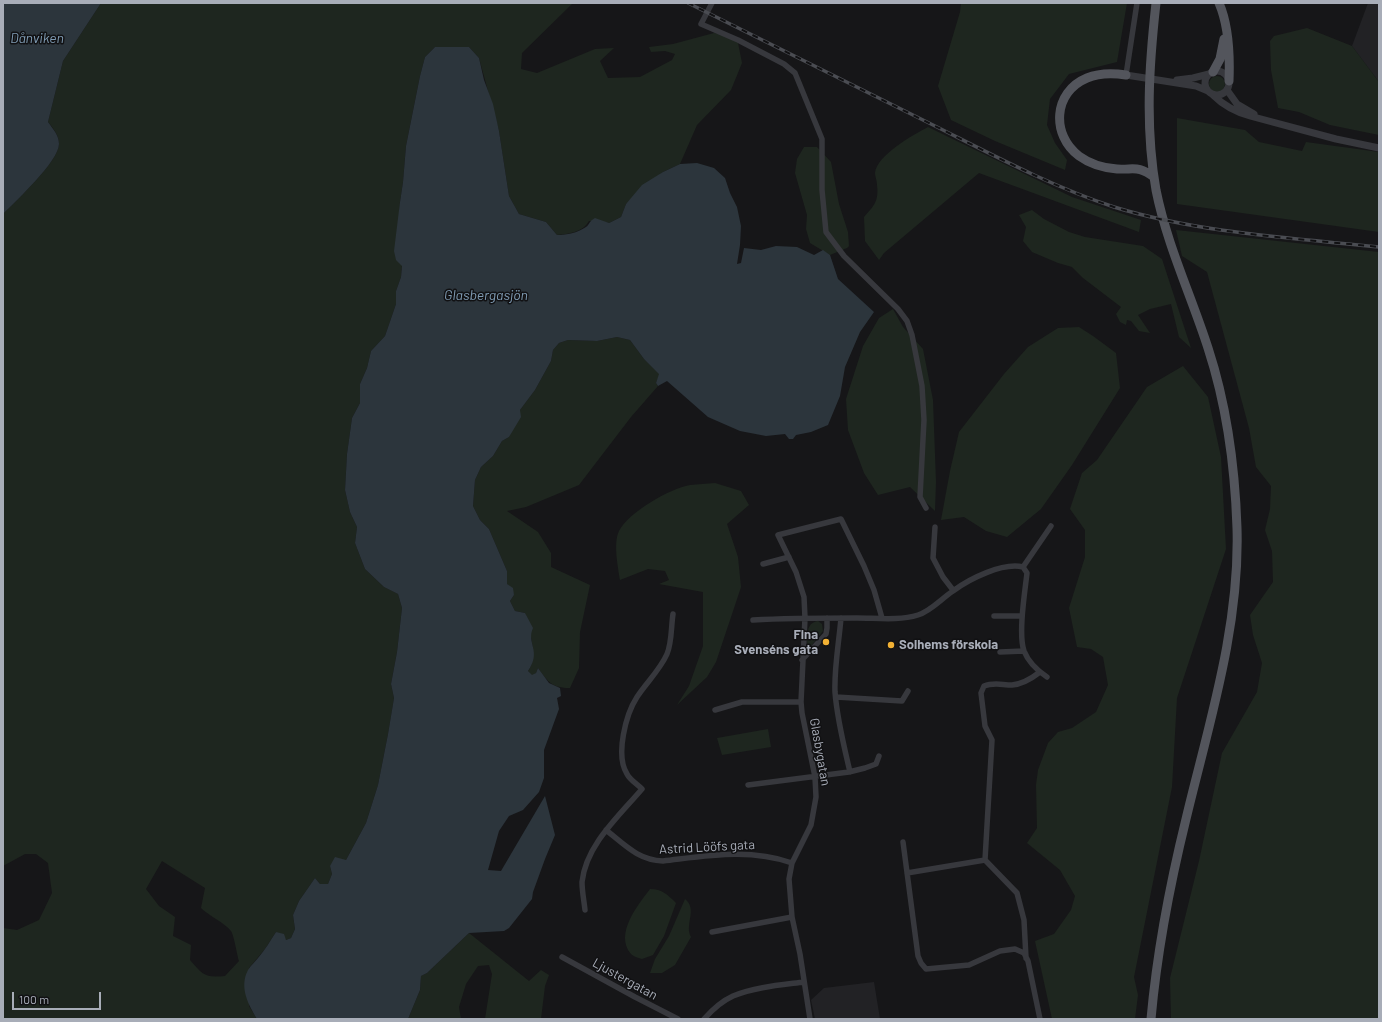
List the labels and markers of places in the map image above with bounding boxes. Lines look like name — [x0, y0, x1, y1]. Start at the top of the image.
place label: Fina Svenséns gata — [734, 627, 818, 658]
marker: Fina Svenséns gata — [821, 637, 831, 647]
place label: Solhems förskola — [899, 637, 998, 653]
marker: Solhems förskola — [886, 640, 896, 650]

